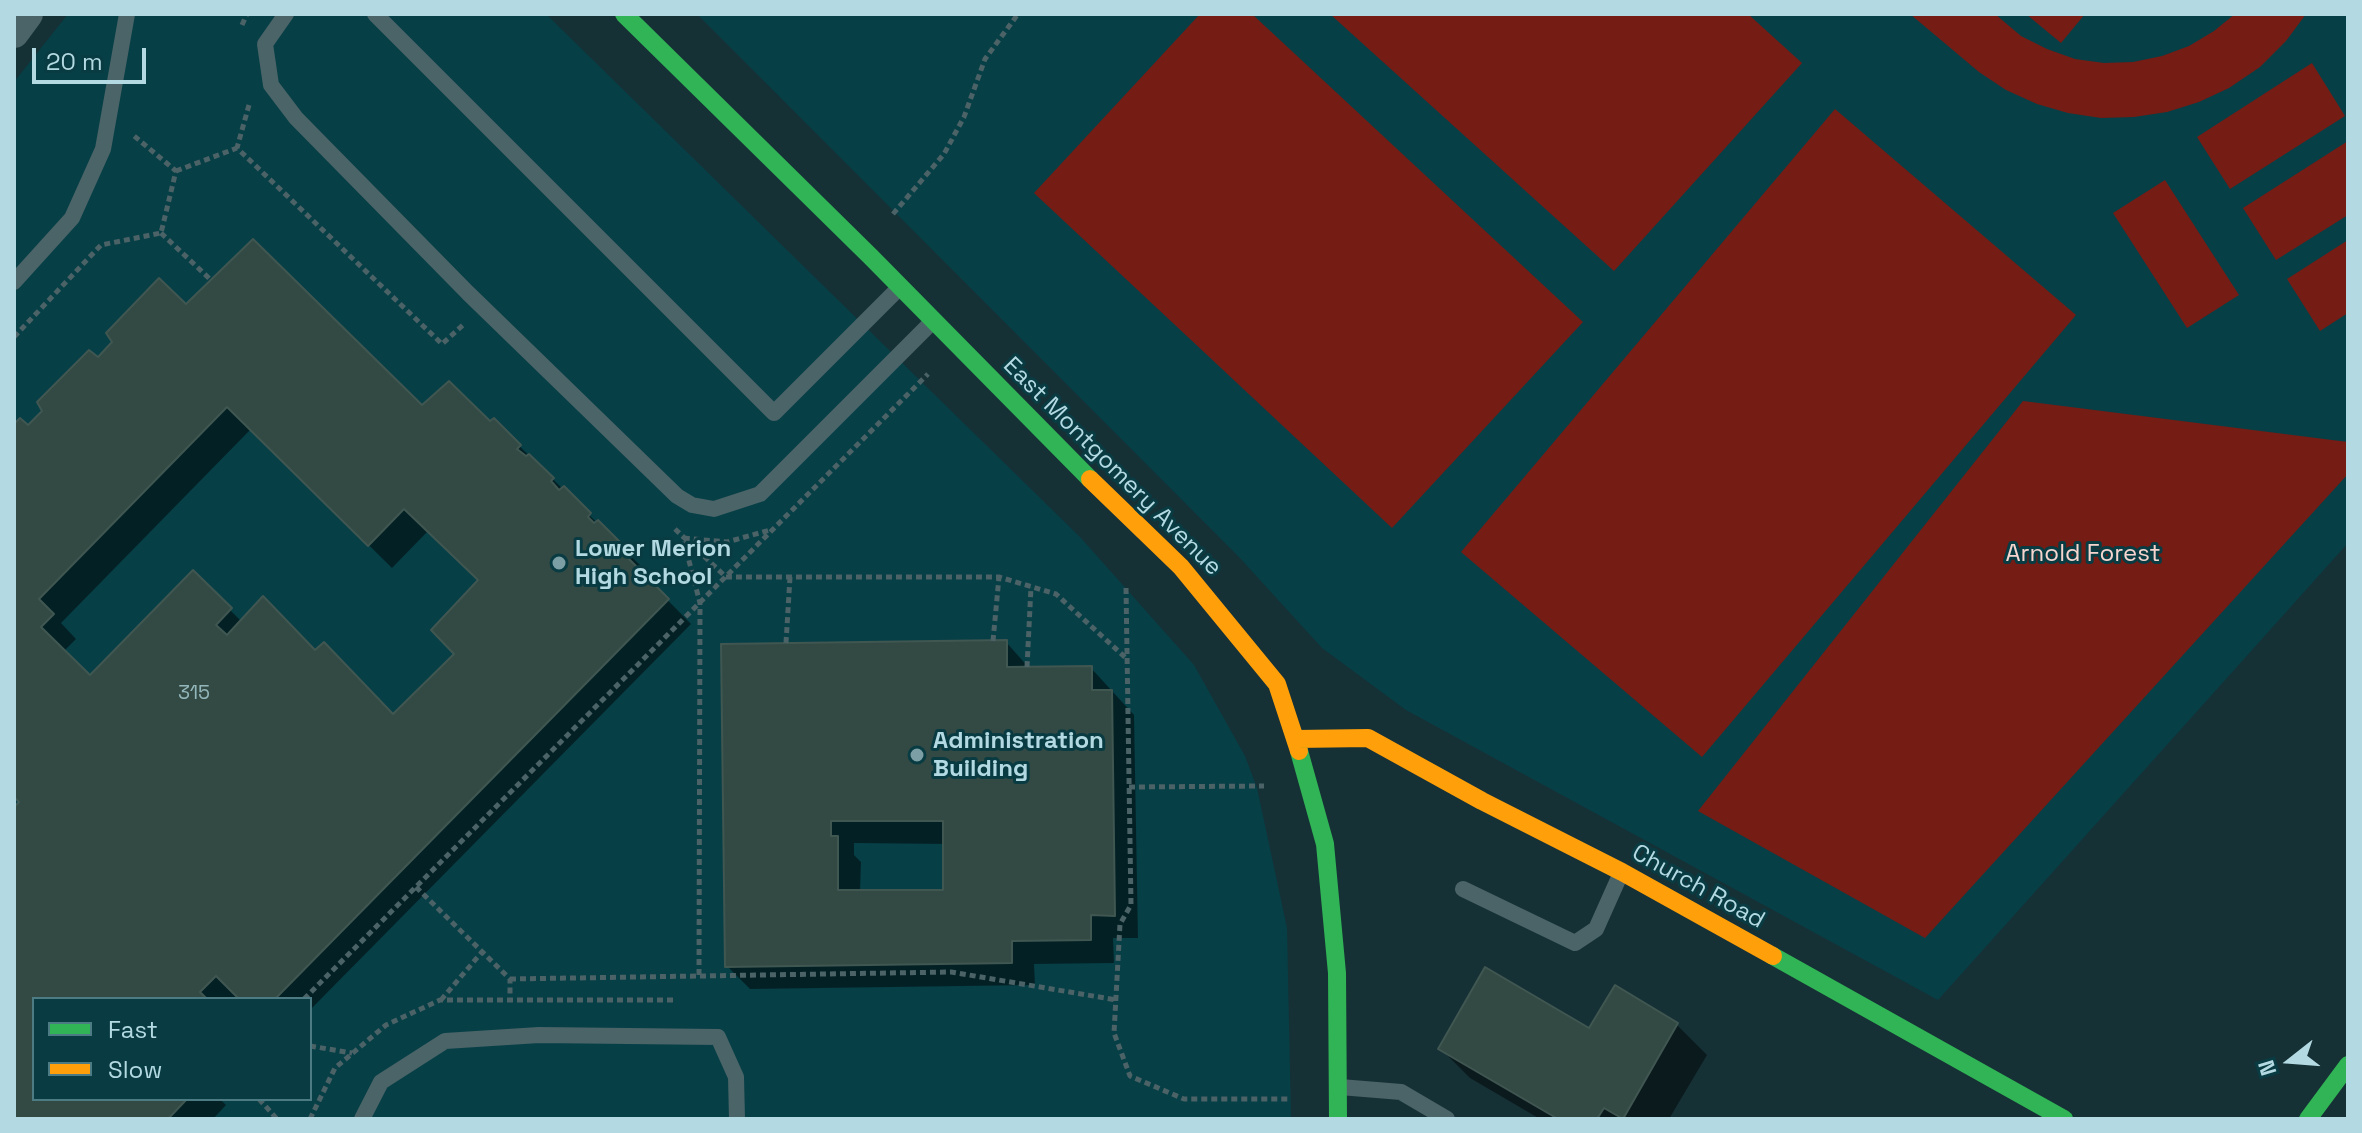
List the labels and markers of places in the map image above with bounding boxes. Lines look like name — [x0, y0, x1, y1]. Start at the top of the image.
place label: Lower Merion High School — [575, 535, 731, 591]
marker: Lower Merion High School — [550, 554, 568, 572]
place label: Administration Building — [933, 727, 1104, 783]
marker: Administration Building — [908, 746, 926, 764]

